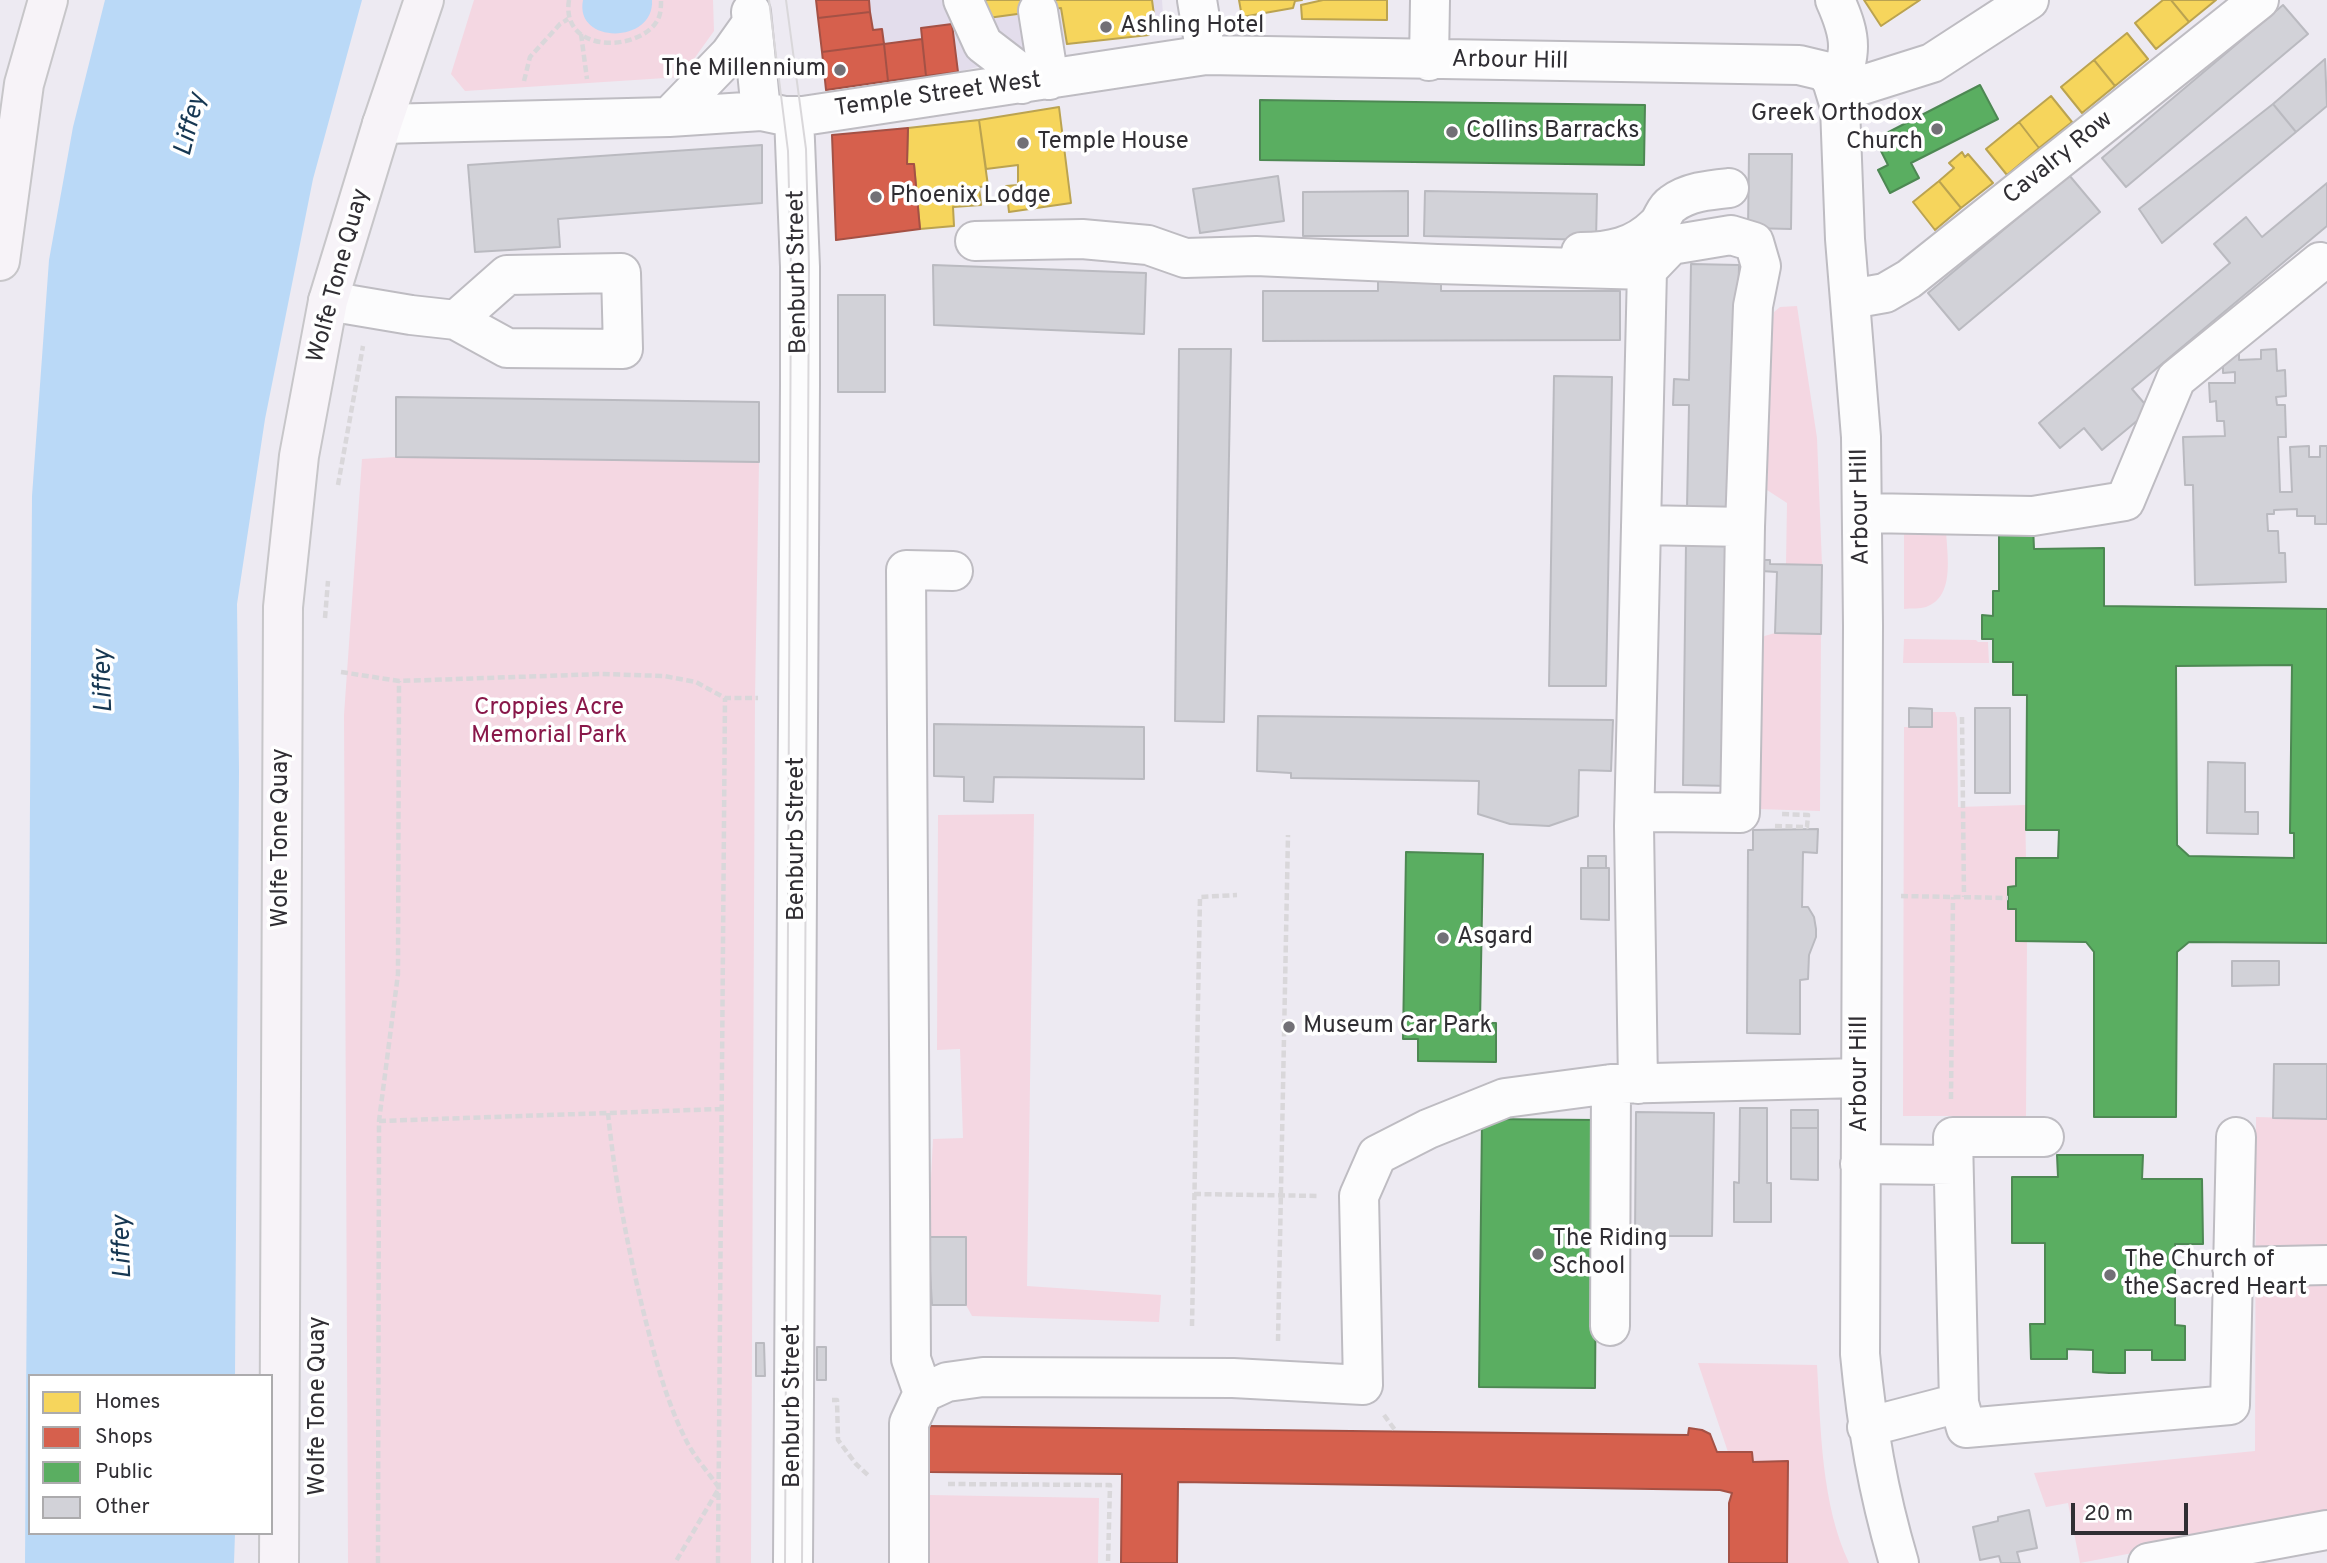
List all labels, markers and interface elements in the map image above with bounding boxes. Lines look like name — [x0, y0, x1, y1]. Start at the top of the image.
place label: Ashling Hotel — [1120, 13, 1264, 41]
marker: Ashling Hotel — [1098, 19, 1114, 35]
street label: Arbour Hill — [1451, 47, 1569, 77]
place label: The Millennium — [661, 56, 826, 84]
marker: The Millennium — [832, 62, 848, 78]
street label: Temple Street West — [833, 67, 1043, 125]
water label: Liffey — [169, 90, 215, 160]
place label: Greek Orthodox Church — [1751, 101, 1923, 157]
street label: Cavalry Row — [1998, 106, 2120, 212]
place label: Collins Barracks — [1466, 118, 1640, 146]
marker: Greek Orthodox Church — [1929, 121, 1945, 137]
marker: Collins Barracks — [1444, 124, 1460, 140]
place label: Temple House — [1037, 129, 1189, 157]
marker: Temple House — [1015, 135, 1031, 151]
place label: Phoenix Lodge — [890, 183, 1051, 211]
street label: Wolfe Tone Quay — [303, 186, 377, 366]
marker: Phoenix Lodge — [868, 189, 884, 205]
street label: Benburb Street — [783, 190, 815, 354]
street label: Arbour Hill — [1847, 448, 1877, 566]
water label: Liffey — [88, 649, 122, 713]
park label: Croppies Acre Memorial Park — [471, 695, 627, 751]
street label: Wolfe Tone Quay — [268, 748, 296, 928]
street label: Benburb Street — [784, 757, 812, 921]
place label: Asgard — [1457, 924, 1533, 952]
marker: Asgard — [1435, 930, 1451, 946]
place label: Museum Car Park — [1303, 1013, 1492, 1041]
street label: Arbour Hill — [1847, 1016, 1875, 1132]
marker: Museum Car Park — [1281, 1019, 1297, 1035]
water label: Liffey — [107, 1215, 141, 1279]
place label: The Riding School — [1552, 1226, 1667, 1282]
marker: The Riding School — [1530, 1246, 1546, 1262]
place label: The Church of the Sacred Heart — [2124, 1247, 2307, 1303]
marker: The Church of the Sacred Heart — [2102, 1267, 2118, 1283]
street label: Wolfe Tone Quay — [305, 1316, 333, 1496]
street label: Benburb Street — [780, 1324, 808, 1488]
legend — [28, 1374, 273, 1535]
text: Homes — [95, 1389, 160, 1416]
text: Shops — [95, 1424, 153, 1451]
text: Public — [95, 1459, 153, 1486]
scale bar — [2075, 1490, 2192, 1534]
text: Other — [95, 1494, 150, 1521]
text: 20 m — [2084, 1501, 2133, 1528]

